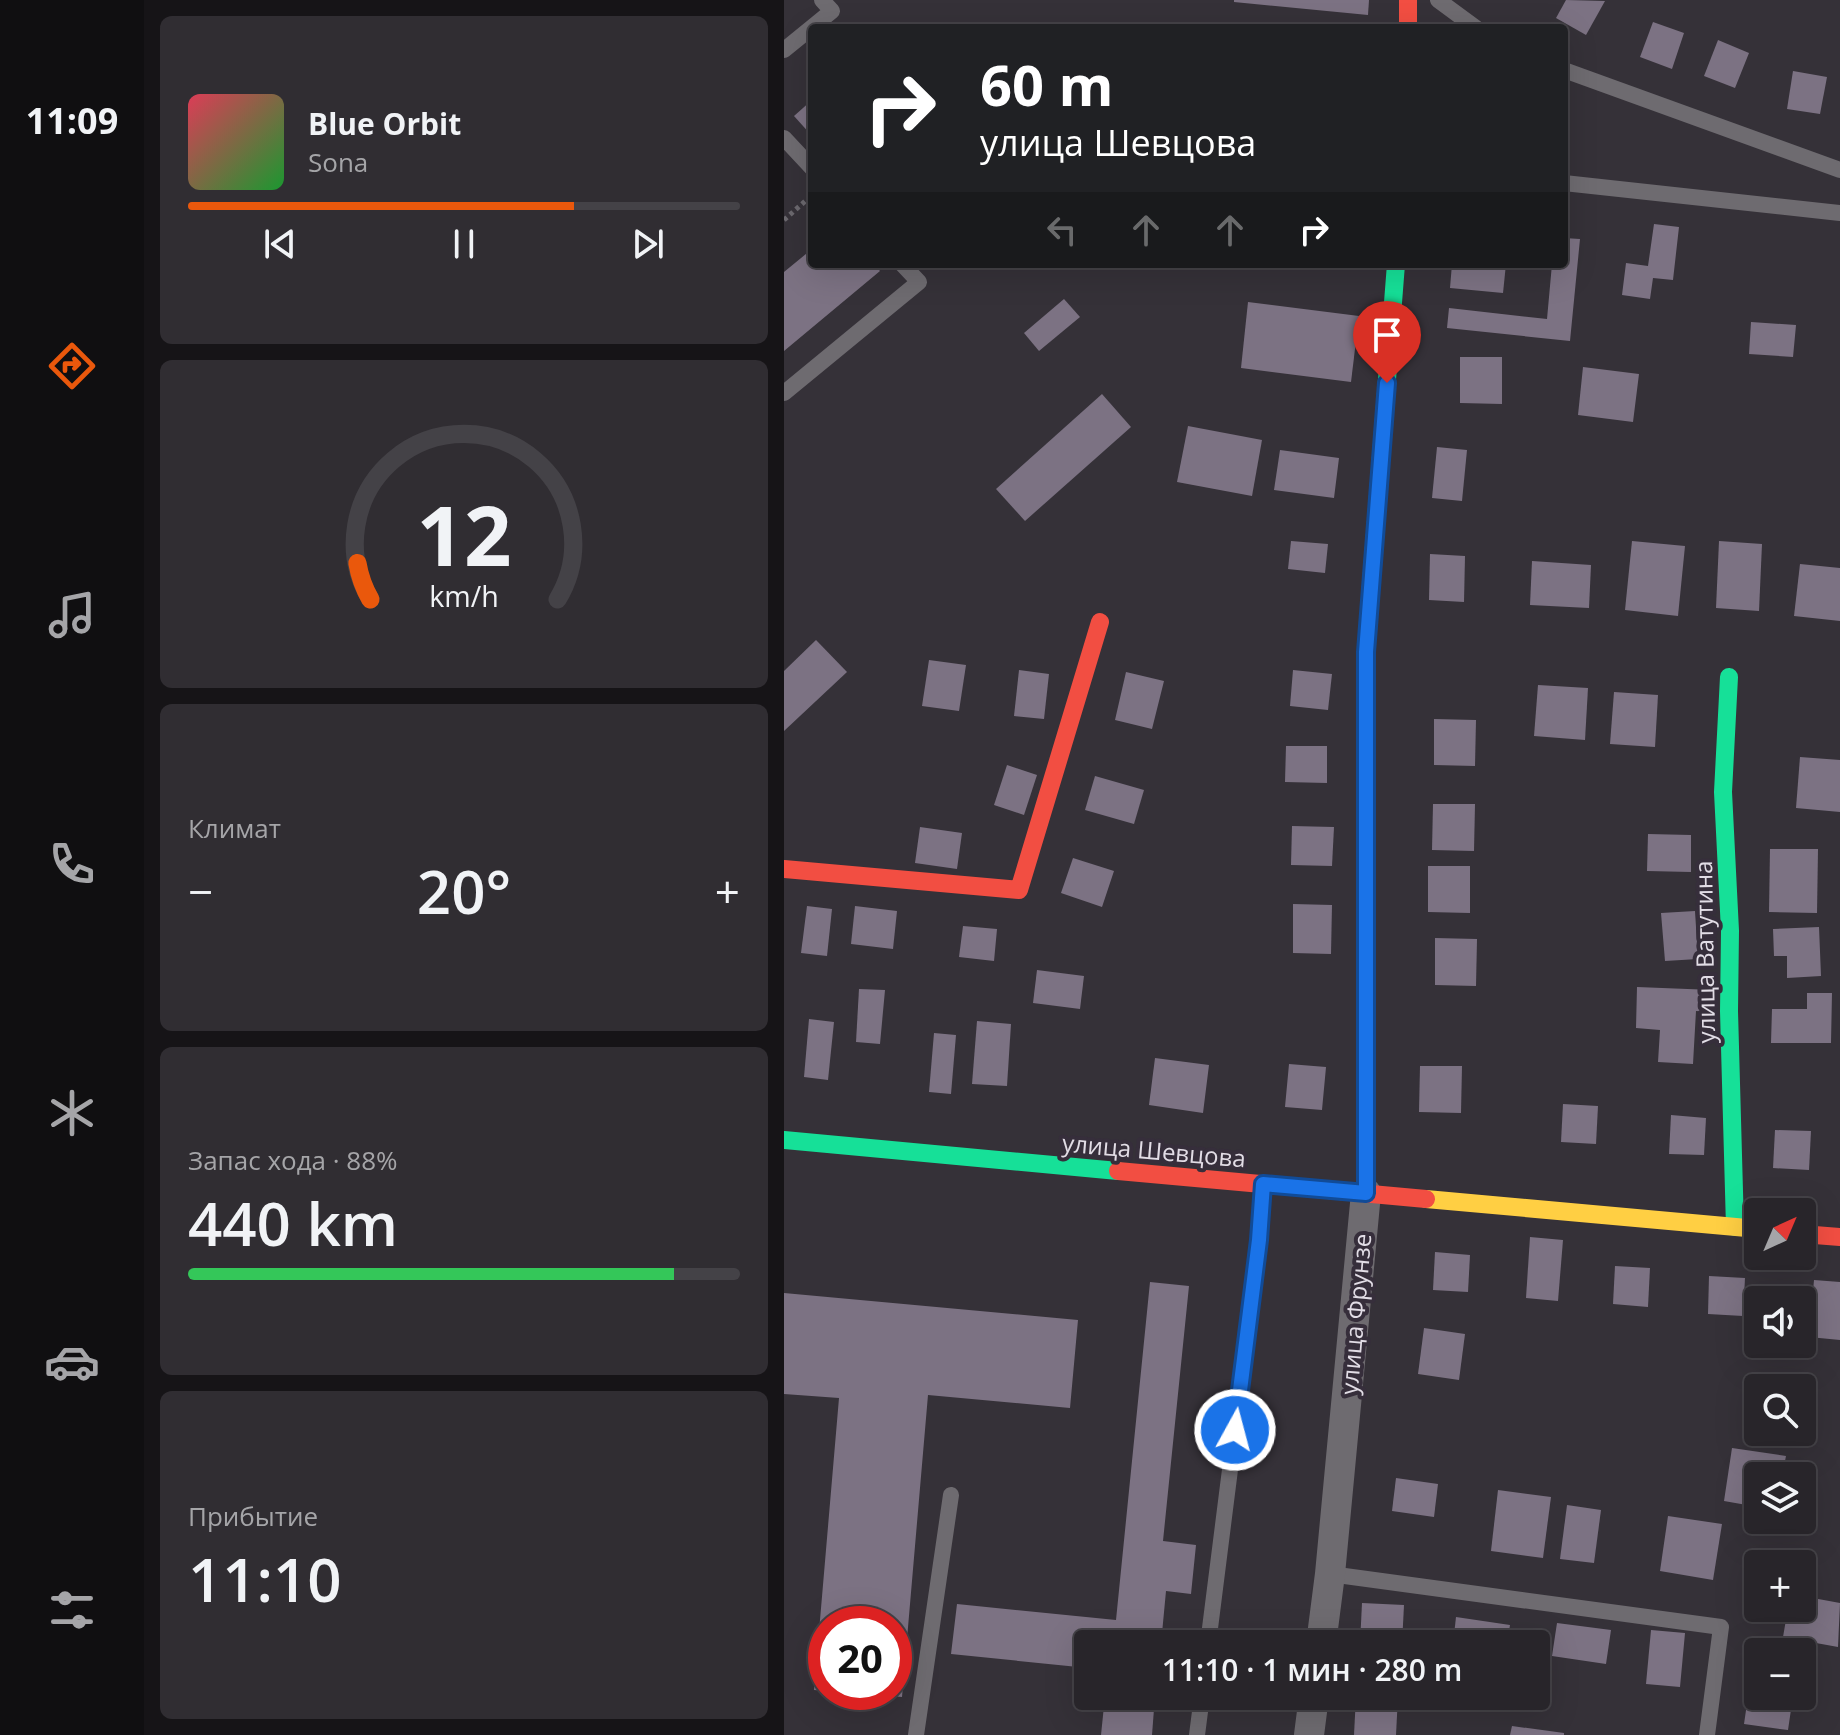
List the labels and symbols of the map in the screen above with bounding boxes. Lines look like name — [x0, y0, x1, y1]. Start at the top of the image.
pin — [1353, 301, 1421, 383]
street label: улица Ватутина — [1686, 860, 1722, 1044]
street label: улица Шевцова — [1061, 1126, 1247, 1174]
north arrow — [1744, 1198, 1816, 1270]
street label: улица Фрунзе — [1332, 1232, 1378, 1396]
position arrow — [1193, 1388, 1277, 1472]
speed limit sign: 20 — [808, 1606, 912, 1710]

